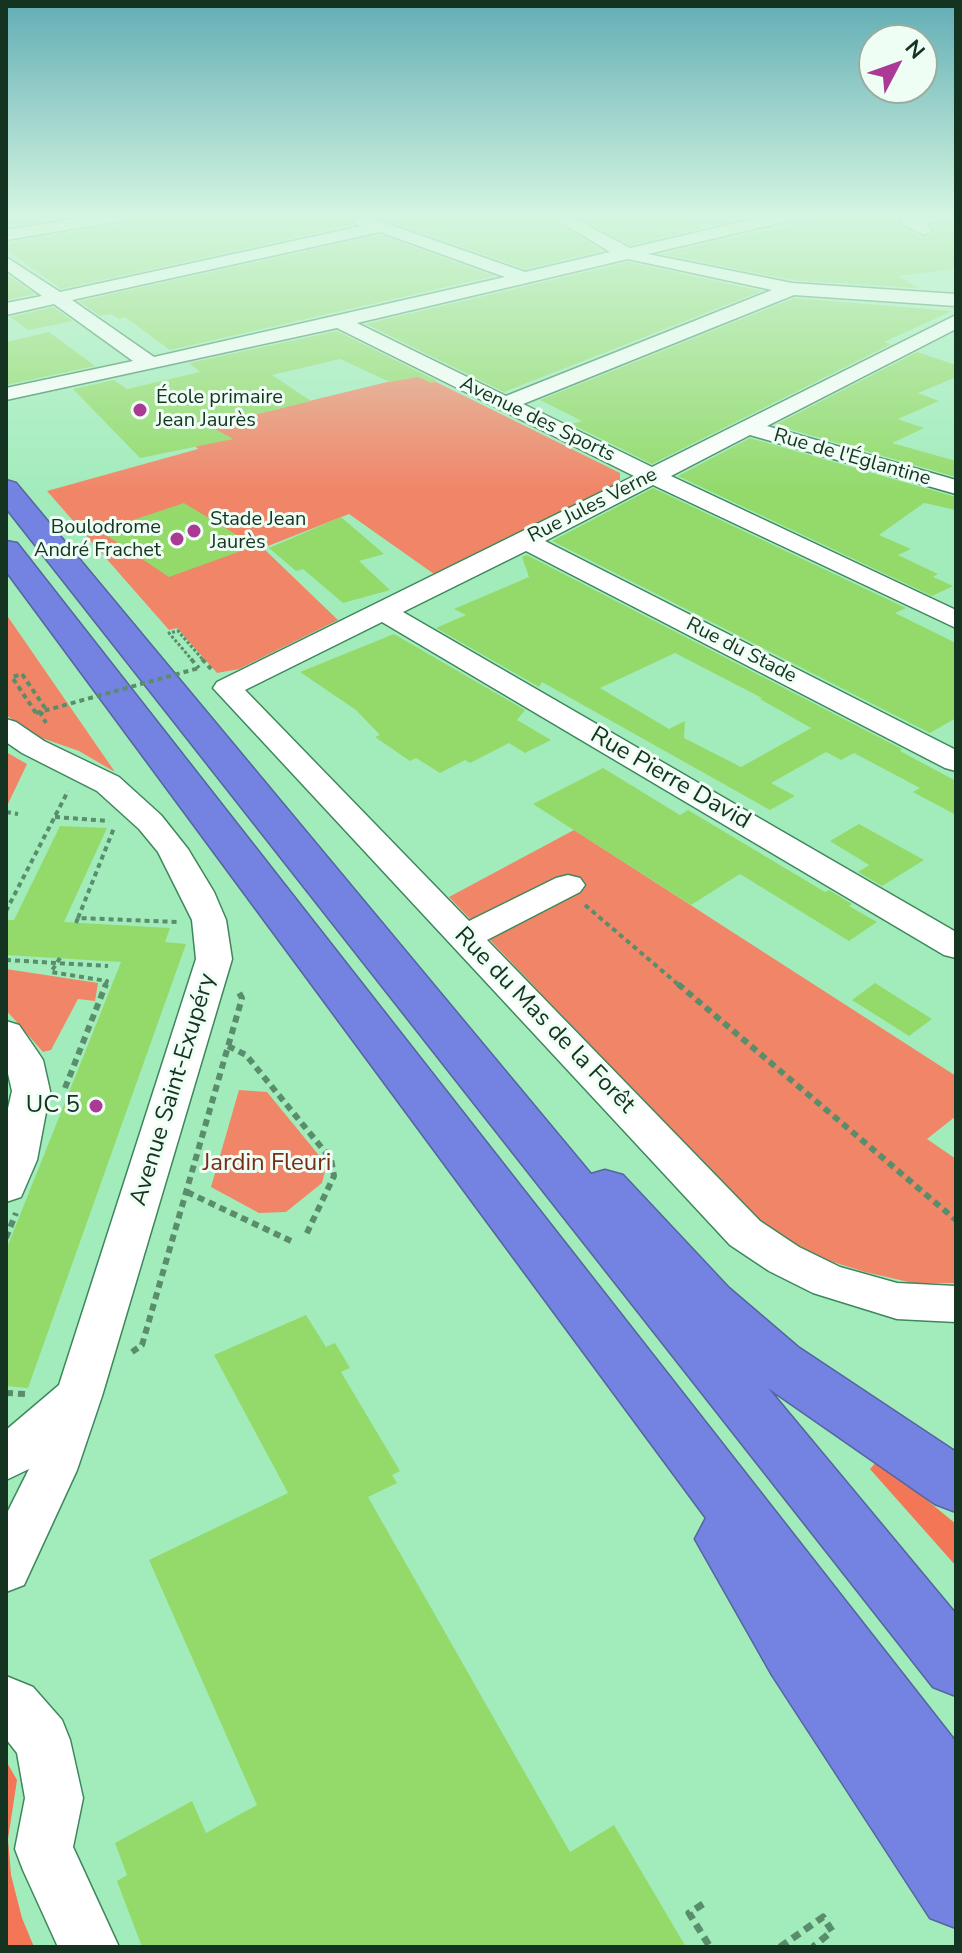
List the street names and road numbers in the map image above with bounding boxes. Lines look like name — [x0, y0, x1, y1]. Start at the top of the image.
street label: Avenue des Sports — [455, 372, 619, 468]
street label: Rue de l'Églantine — [771, 424, 933, 492]
street label: Rue Jules Verne — [524, 463, 662, 549]
street label: Rue du Stade — [682, 613, 800, 689]
street label: Rue Pierre David — [585, 721, 755, 837]
street label: Rue du Mas de la Forêt — [448, 922, 640, 1120]
street label: Avenue Saint-Exupéry — [125, 970, 223, 1210]

